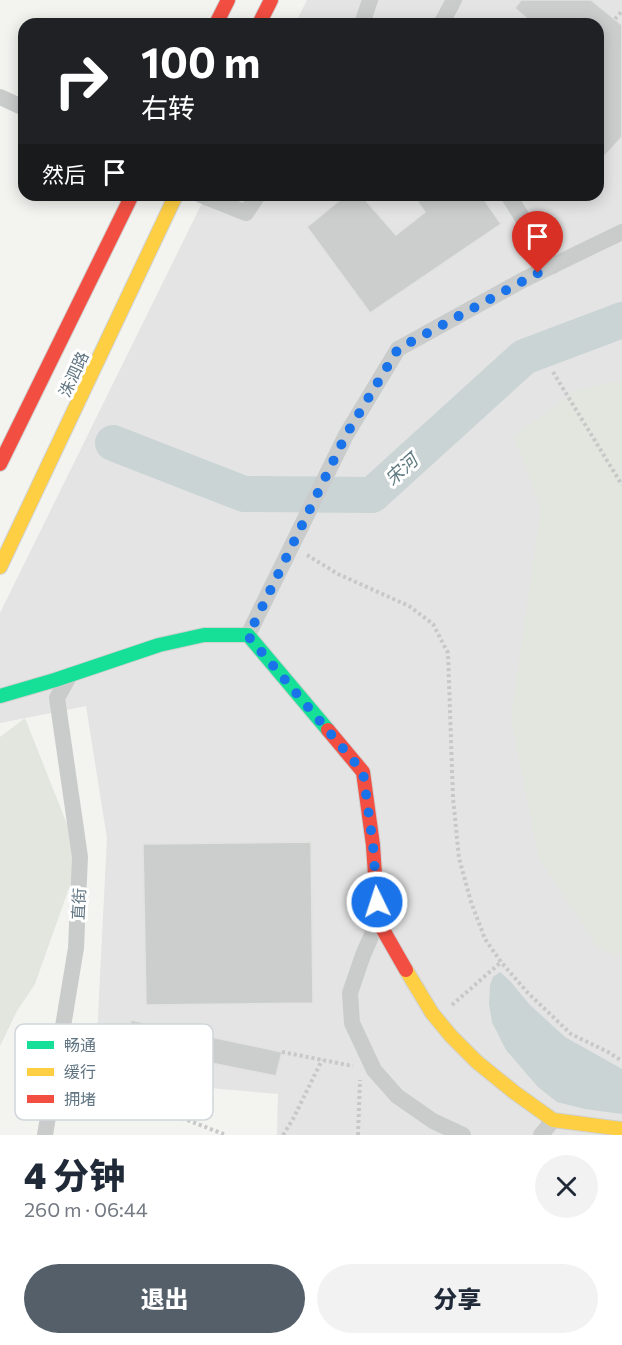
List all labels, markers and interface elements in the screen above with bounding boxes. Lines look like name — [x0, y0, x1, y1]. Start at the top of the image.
text: 100 m — [141, 35, 261, 87]
icon: right — [42, 42, 120, 120]
text: 右转 — [141, 91, 195, 124]
icon: arrive — [98, 156, 131, 189]
text: 然后 — [42, 161, 86, 188]
pin — [512, 211, 563, 273]
icon: arrive — [521, 220, 554, 253]
street label: 洙泗路 — [54, 348, 92, 400]
water label: 宋河 — [380, 447, 424, 489]
position arrow — [345, 870, 409, 934]
street label: 直街 — [68, 888, 88, 920]
legend — [15, 1024, 213, 1120]
text: 畅通 — [64, 1035, 96, 1054]
text: 缓行 — [64, 1062, 96, 1081]
text: 拥堵 — [64, 1089, 96, 1108]
text: 4 分钟 — [24, 1152, 125, 1196]
button: close — [535, 1155, 598, 1218]
text: 260 m · 06:44 — [24, 1197, 148, 1221]
button: 退出 — [24, 1264, 305, 1333]
button: 分享 — [317, 1264, 598, 1333]

